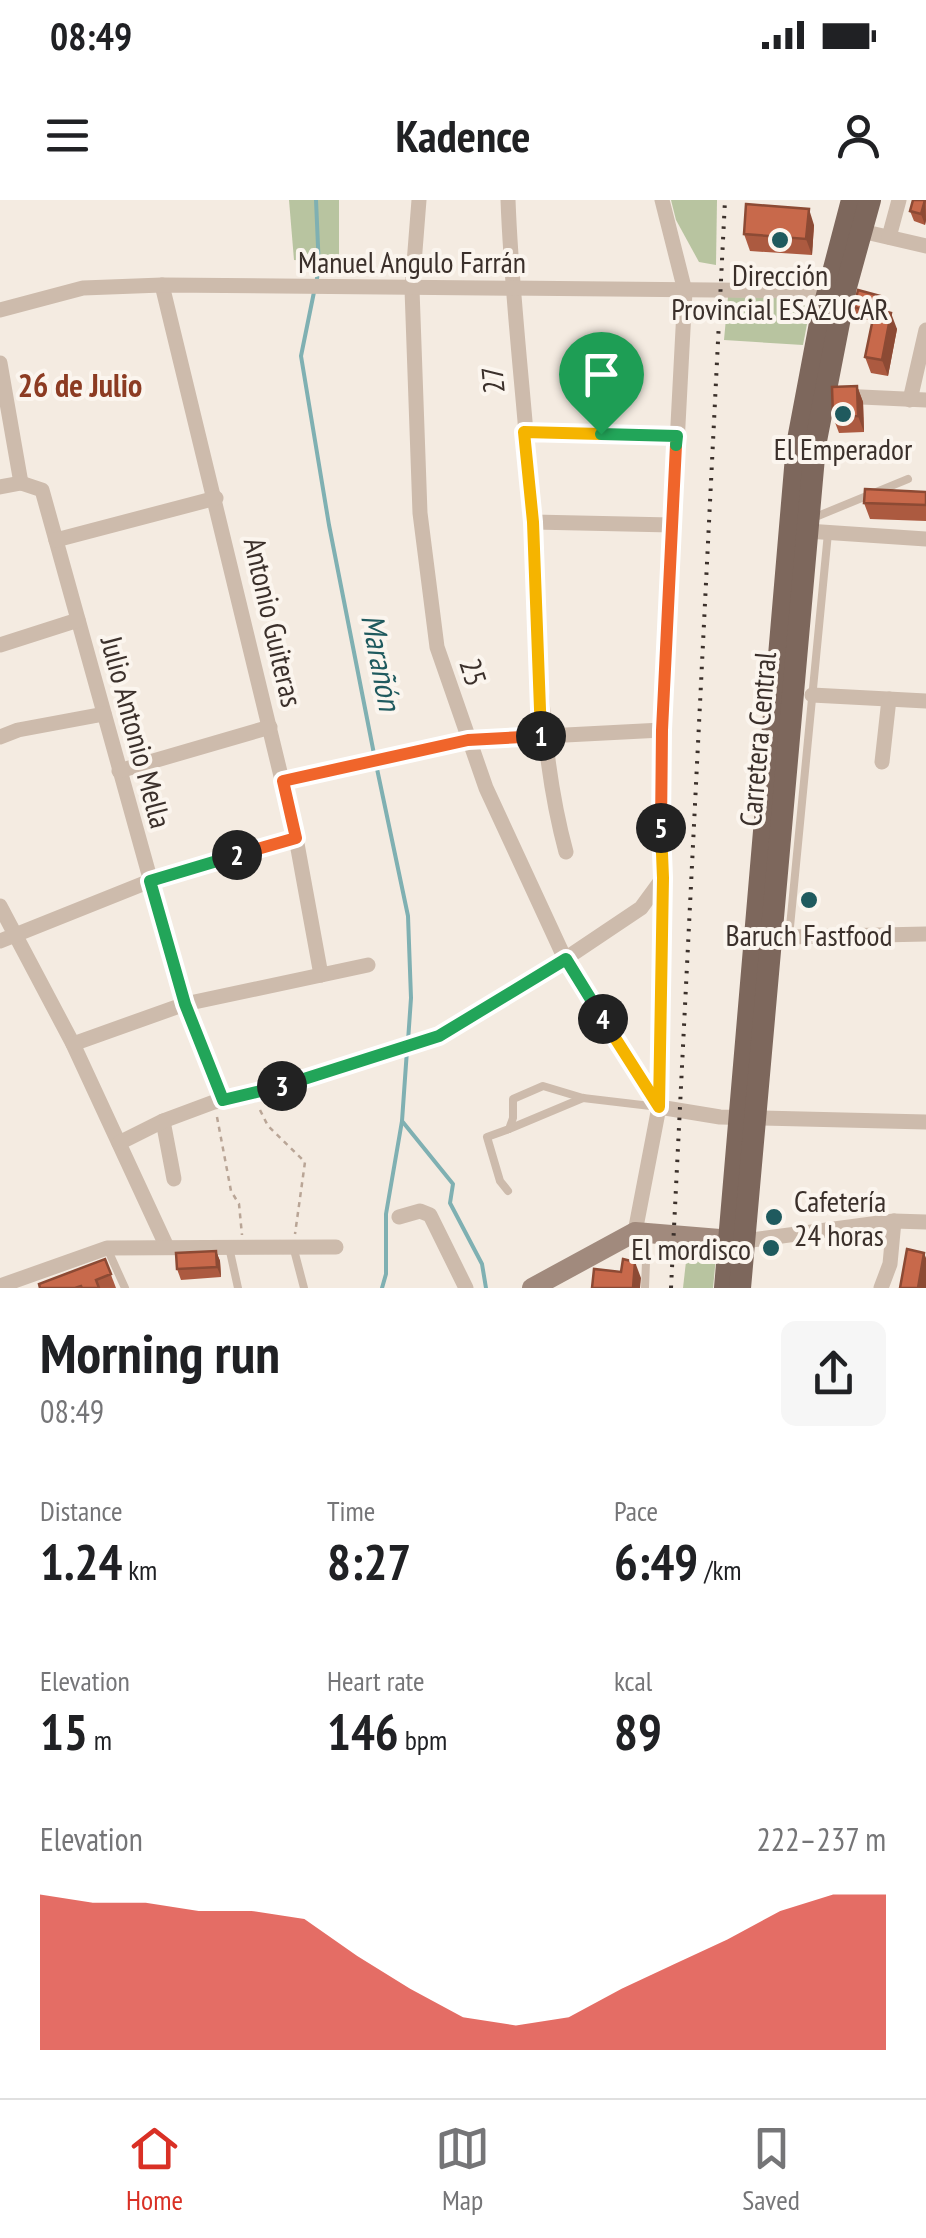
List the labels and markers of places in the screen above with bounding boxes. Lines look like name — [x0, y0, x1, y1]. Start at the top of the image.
marker: Dirección Provincial ESAZUCAR — [769, 229, 791, 251]
place label: Dirección Provincial ESAZUCAR — [671, 255, 889, 328]
pin — [559, 332, 644, 435]
marker: El Emperador — [832, 403, 854, 425]
place label: El Emperador — [774, 429, 913, 468]
pin: 1 — [516, 711, 566, 761]
pin: 5 — [636, 803, 686, 853]
pin: 2 — [212, 830, 262, 880]
marker: Baruch Fastfood — [798, 889, 820, 911]
place label: Baruch Fastfood — [726, 915, 892, 954]
pin: 4 — [578, 994, 628, 1044]
pin: 3 — [257, 1061, 307, 1111]
place label: Cafetería 24 horas — [794, 1181, 886, 1254]
marker: Cafetería 24 horas — [763, 1206, 785, 1228]
place label: El mordisco — [631, 1229, 751, 1268]
marker: El mordisco — [760, 1237, 782, 1259]

